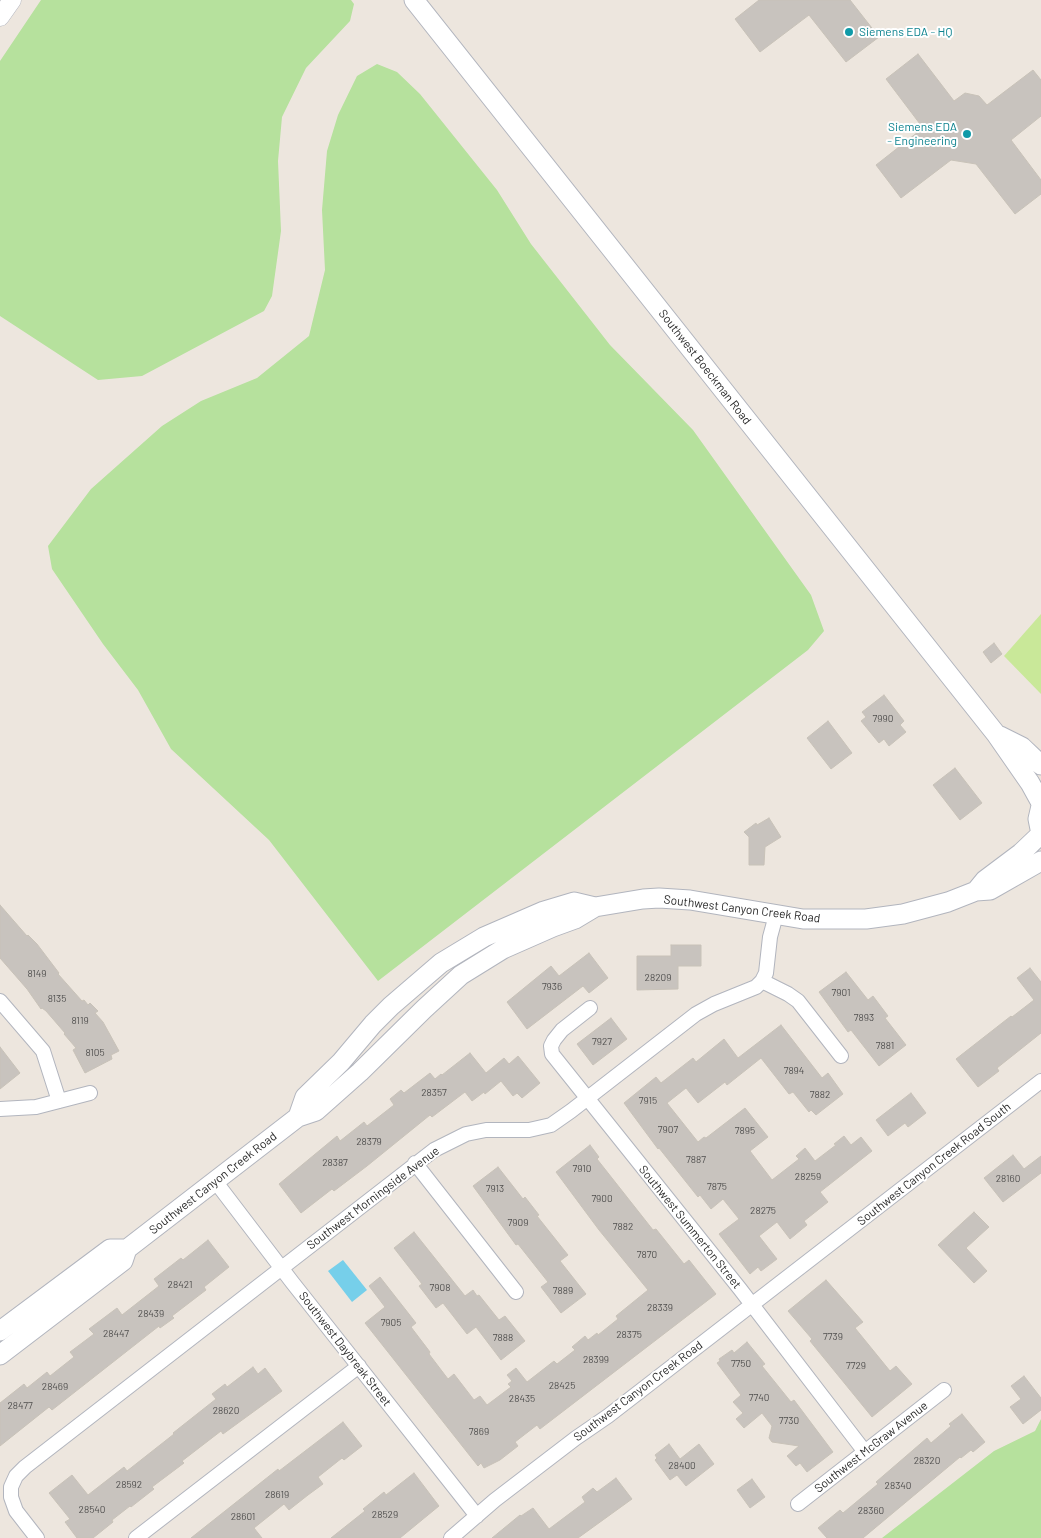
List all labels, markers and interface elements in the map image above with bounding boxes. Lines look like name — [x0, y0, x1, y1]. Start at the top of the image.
place label: Siemens EDA - HQ — [859, 25, 952, 39]
marker: Siemens EDA - HQ — [843, 26, 855, 38]
place label: Siemens EDA - Engineering — [887, 120, 957, 148]
marker: Siemens EDA - Engineering — [961, 128, 973, 140]
street label: Southwest Boeckman Road — [656, 307, 754, 427]
house number: 7990 — [873, 713, 893, 725]
street label: Southwest Canyon Creek Road — [663, 892, 821, 926]
house number: 8149 — [27, 968, 47, 980]
house number: 28209 — [645, 972, 671, 984]
house number: 7936 — [542, 981, 562, 993]
house number: 7901 — [832, 987, 850, 999]
house number: 8135 — [48, 993, 66, 1005]
house number: 7893 — [854, 1012, 874, 1024]
house number: 8119 — [71, 1015, 89, 1027]
house number: 7927 — [592, 1036, 612, 1048]
house number: 7881 — [876, 1040, 894, 1052]
house number: 8105 — [85, 1047, 105, 1059]
house number: 7894 — [784, 1065, 804, 1077]
house number: 28357 — [421, 1087, 447, 1099]
house number: 7882 — [810, 1089, 830, 1101]
house number: 7915 — [639, 1095, 657, 1107]
street label: Southwest Canyon Creek Road South — [854, 1100, 1014, 1228]
house number: 7907 — [658, 1124, 678, 1136]
house number: 7895 — [735, 1125, 755, 1137]
street label: Southwest Canyon Creek Road — [146, 1129, 280, 1237]
house number: 28379 — [356, 1136, 382, 1148]
street label: Southwest Morningside Avenue — [304, 1143, 442, 1253]
house number: 7887 — [686, 1154, 706, 1166]
house number: 28387 — [322, 1157, 348, 1169]
street label: Southwest Summerton Street — [636, 1162, 744, 1292]
house number: 7910 — [573, 1163, 591, 1175]
house number: 28259 — [795, 1171, 821, 1183]
house number: 28160 — [996, 1173, 1020, 1185]
house number: 7875 — [707, 1181, 727, 1193]
house number: 7913 — [486, 1183, 504, 1195]
house number: 7900 — [591, 1193, 613, 1205]
house number: 28275 — [750, 1205, 776, 1217]
house number: 7909 — [508, 1217, 528, 1229]
house number: 7882 — [613, 1221, 633, 1233]
house number: 7870 — [637, 1249, 657, 1261]
house number: 28421 — [168, 1279, 192, 1291]
house number: 7908 — [430, 1282, 450, 1294]
house number: 7889 — [553, 1285, 573, 1297]
street label: Southwest Daybreak Street — [296, 1289, 394, 1409]
house number: 28339 — [647, 1302, 673, 1314]
house number: 28439 — [138, 1308, 164, 1320]
house number: 7905 — [381, 1317, 401, 1329]
house number: 28447 — [103, 1328, 129, 1340]
house number: 28375 — [616, 1329, 642, 1341]
house number: 7739 — [823, 1331, 843, 1343]
house number: 7888 — [493, 1332, 513, 1344]
street label: Southwest Canyon Creek Road — [571, 1338, 705, 1444]
house number: 28399 — [583, 1354, 609, 1366]
house number: 7750 — [731, 1358, 751, 1370]
house number: 7729 — [846, 1360, 866, 1372]
house number: 28425 — [549, 1380, 575, 1392]
house number: 28469 — [42, 1381, 68, 1393]
house number: 7740 — [749, 1392, 769, 1404]
house number: 28435 — [509, 1393, 535, 1405]
street label: Southwest McGraw Avenue — [812, 1398, 930, 1496]
house number: 28477 — [7, 1400, 33, 1412]
house number: 28620 — [213, 1405, 239, 1417]
house number: 7730 — [779, 1415, 799, 1427]
house number: 7869 — [469, 1426, 489, 1438]
house number: 28320 — [914, 1455, 940, 1467]
house number: 28400 — [668, 1460, 696, 1472]
house number: 28592 — [116, 1479, 142, 1491]
house number: 28340 — [885, 1480, 911, 1492]
house number: 28619 — [265, 1489, 289, 1501]
house number: 28540 — [79, 1504, 105, 1516]
house number: 28360 — [858, 1505, 884, 1517]
house number: 28529 — [372, 1509, 398, 1521]
house number: 28601 — [231, 1511, 255, 1523]

